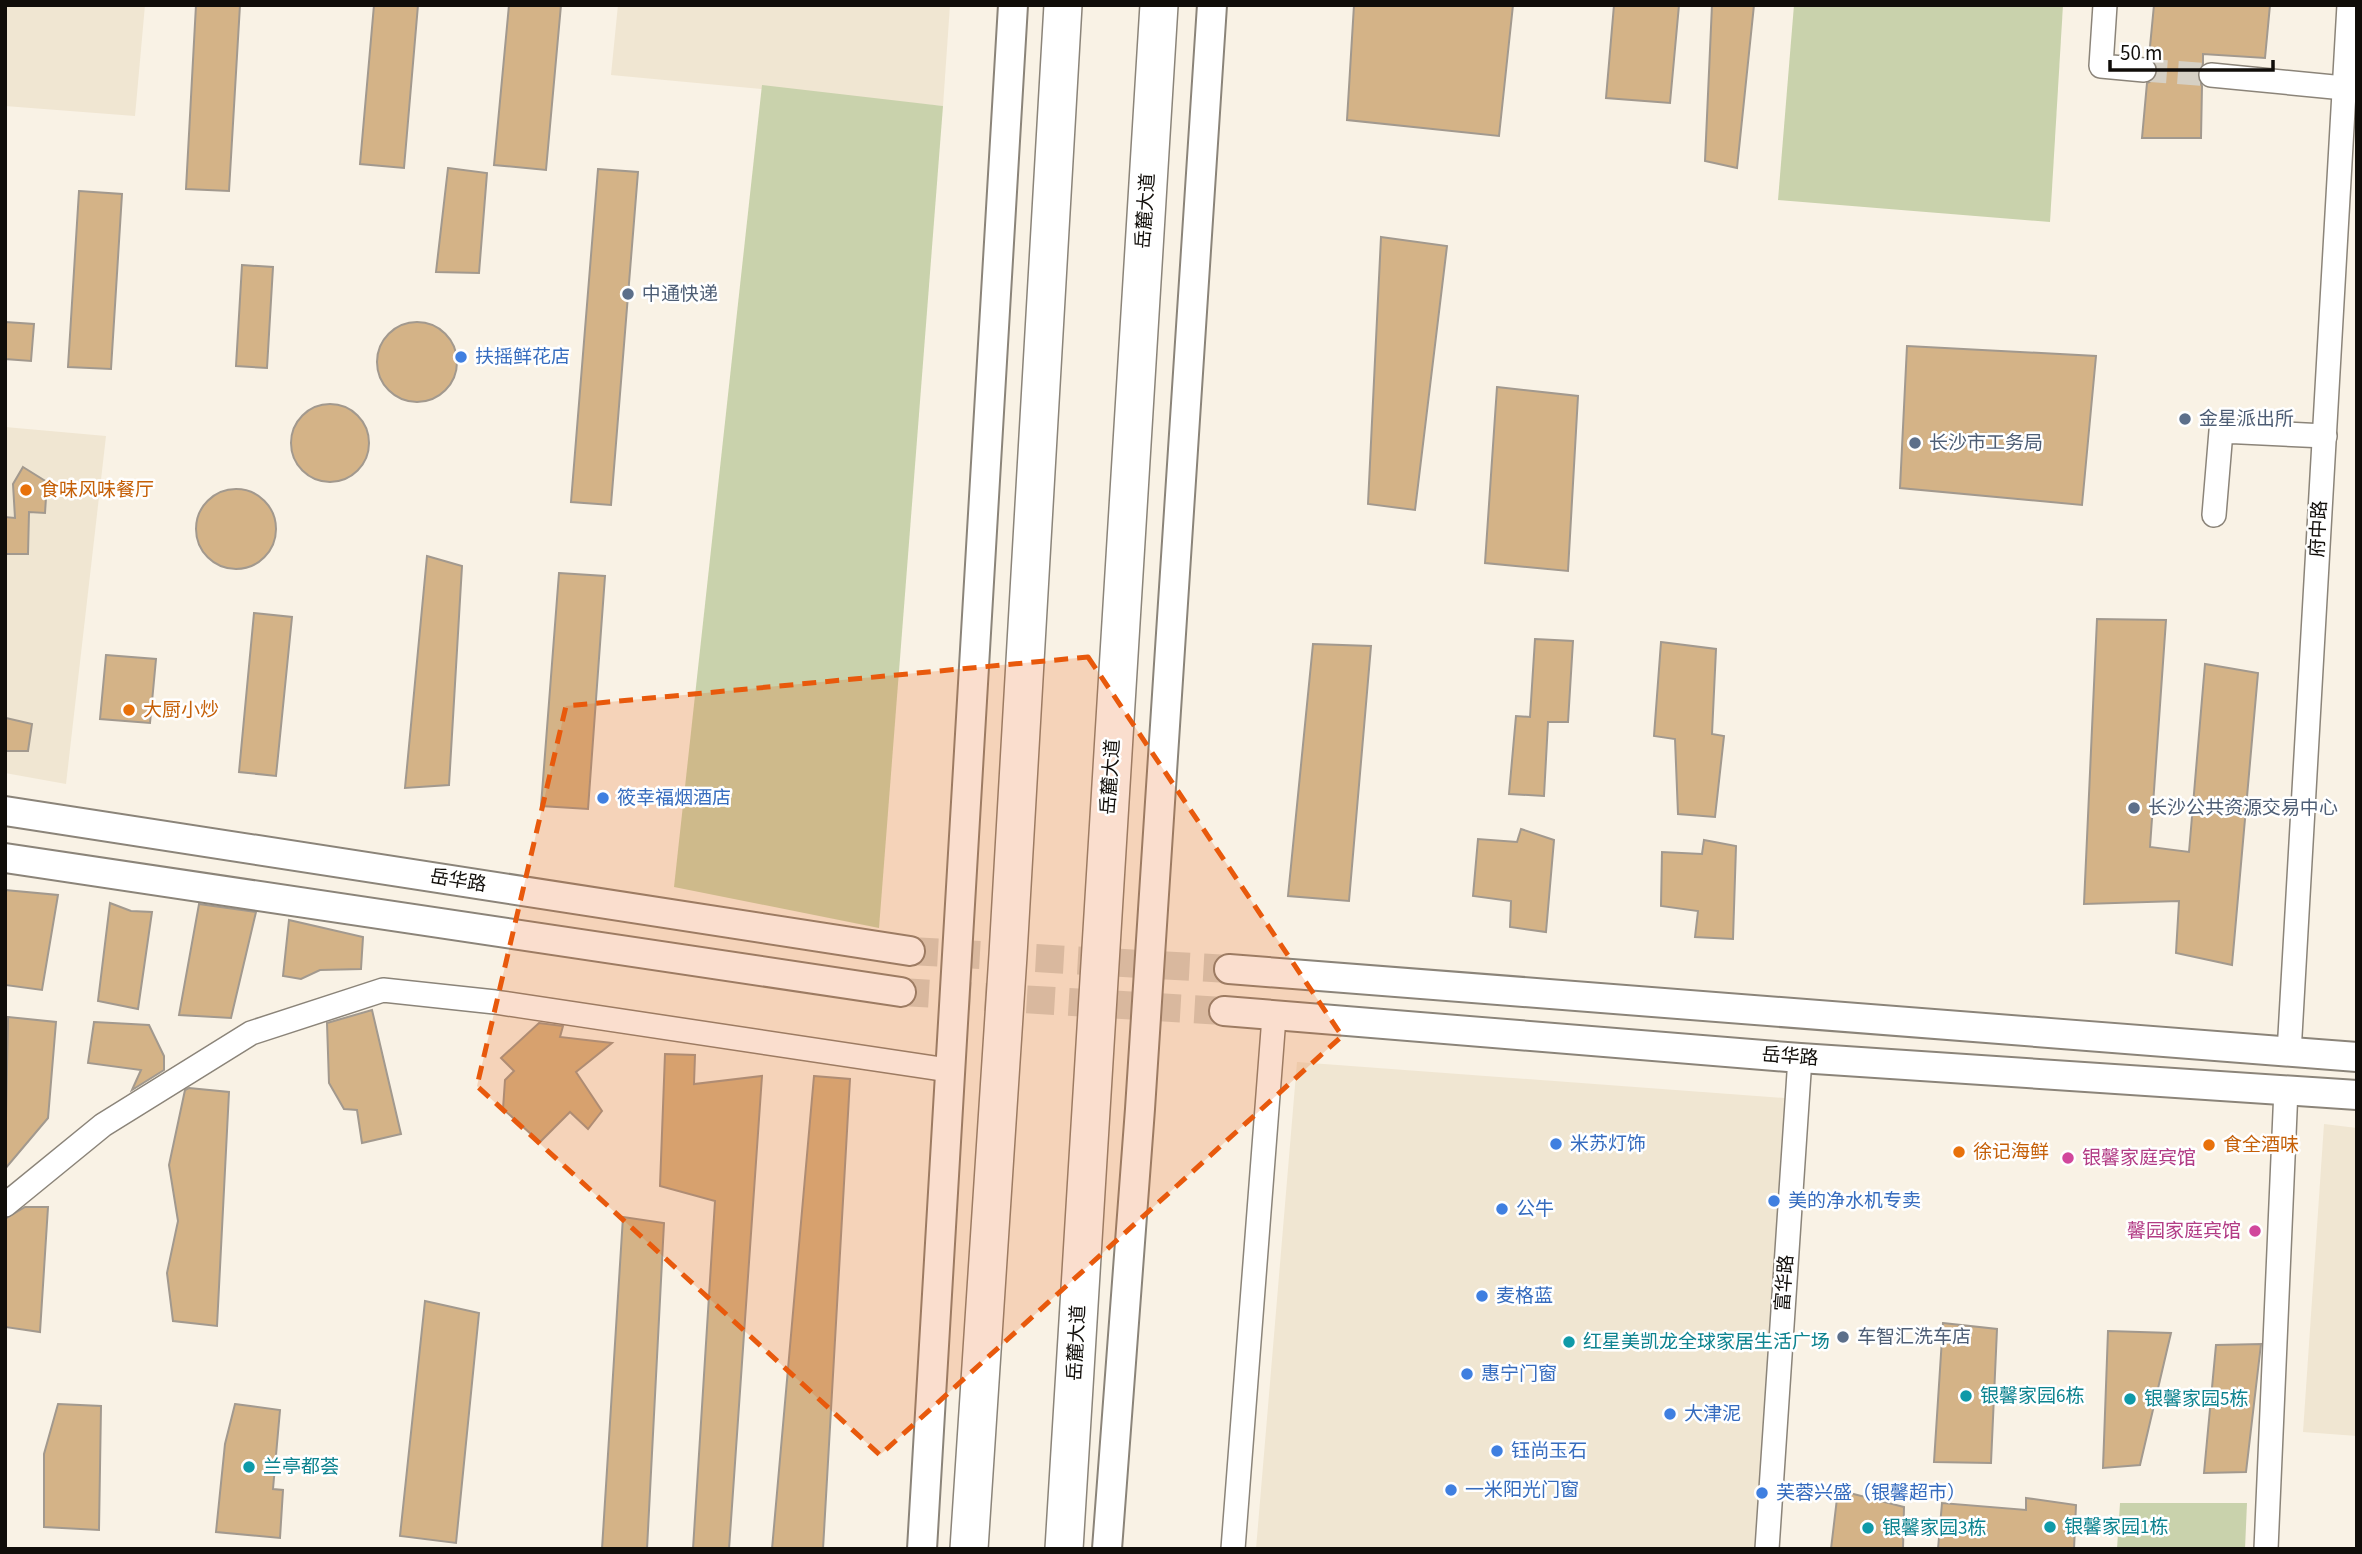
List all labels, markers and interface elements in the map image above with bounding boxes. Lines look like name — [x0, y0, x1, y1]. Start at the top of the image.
scale bar — [2110, 28, 2273, 72]
text: 50 m — [2120, 38, 2162, 68]
street label: 岳麓大道 — [1130, 172, 1162, 250]
place label: 中通快递 — [642, 281, 718, 308]
marker: 中通快递 — [620, 286, 636, 302]
place label: 扶摇鲜花店 — [475, 344, 570, 371]
marker: 扶摇鲜花店 — [453, 349, 469, 365]
place label: 金星派出所 — [2199, 406, 2294, 433]
marker: 金星派出所 — [2177, 411, 2193, 427]
place label: 长沙市工务局 — [1929, 430, 2043, 457]
marker: 长沙市工务局 — [1907, 435, 1923, 451]
place label: 食味风味餐厅 — [40, 477, 154, 504]
marker: 食味风味餐厅 — [18, 482, 34, 498]
street label: 府中路 — [2304, 500, 2334, 558]
place label: 大厨小炒 — [143, 697, 219, 724]
marker: 大厨小炒 — [121, 702, 137, 718]
street label: 岳麓大道 — [1095, 738, 1127, 816]
place label: 筱幸福烟酒店 — [617, 785, 731, 812]
marker: 筱幸福烟酒店 — [595, 790, 611, 806]
place label: 长沙公共资源交易中心 — [2148, 795, 2338, 822]
marker: 长沙公共资源交易中心 — [2126, 800, 2142, 816]
street label: 岳华路 — [428, 863, 488, 899]
street label: 岳华路 — [1761, 1042, 1819, 1072]
place label: 米苏灯饰 — [1570, 1131, 1646, 1158]
place label: 食全酒味 — [2223, 1132, 2299, 1159]
marker: 米苏灯饰 — [1548, 1136, 1564, 1152]
marker: 食全酒味 — [2201, 1137, 2217, 1153]
place label: 徐记海鲜 — [1973, 1139, 2049, 1166]
marker: 徐记海鲜 — [1951, 1144, 1967, 1160]
place label: 银馨家庭宾馆 — [2082, 1145, 2196, 1172]
marker: 银馨家庭宾馆 — [2060, 1150, 2076, 1166]
place label: 美的净水机专卖 — [1788, 1188, 1921, 1215]
marker: 美的净水机专卖 — [1766, 1193, 1782, 1209]
place label: 公牛 — [1516, 1196, 1554, 1223]
marker: 公牛 — [1494, 1201, 1510, 1217]
place label: 馨园家庭宾馆 — [2127, 1218, 2241, 1245]
marker: 馨园家庭宾馆 — [2247, 1223, 2263, 1239]
street label: 富华路 — [1770, 1254, 1800, 1312]
place label: 麦格蓝 — [1496, 1283, 1553, 1310]
marker: 麦格蓝 — [1474, 1288, 1490, 1304]
street label: 岳麓大道 — [1062, 1304, 1092, 1382]
place label: 车智汇洗车店 — [1857, 1324, 1971, 1351]
place label: 红星美凯龙全球家居生活广场 — [1583, 1329, 1830, 1356]
marker: 车智汇洗车店 — [1835, 1329, 1851, 1345]
marker: 红星美凯龙全球家居生活广场 — [1561, 1334, 1577, 1350]
place label: 惠宁门窗 — [1481, 1361, 1557, 1388]
marker: 惠宁门窗 — [1459, 1366, 1475, 1382]
place label: 银馨家园6栋 — [1980, 1383, 2084, 1410]
place label: 银馨家园5栋 — [2144, 1386, 2248, 1413]
marker: 银馨家园6栋 — [1958, 1388, 1974, 1404]
marker: 银馨家园5栋 — [2122, 1391, 2138, 1407]
place label: 大津泥 — [1684, 1401, 1741, 1428]
marker: 大津泥 — [1662, 1406, 1678, 1422]
place label: 钰尚玉石 — [1511, 1438, 1587, 1465]
marker: 钰尚玉石 — [1489, 1443, 1505, 1459]
place label: 兰亭都荟 — [263, 1454, 339, 1481]
marker: 兰亭都荟 — [241, 1459, 257, 1475]
place label: 一米阳光门窗 — [1465, 1477, 1579, 1504]
place label: 芙蓉兴盛（银馨超市） — [1776, 1480, 1966, 1507]
marker: 一米阳光门窗 — [1443, 1482, 1459, 1498]
marker: 芙蓉兴盛（银馨超市） — [1754, 1485, 1770, 1501]
place label: 银馨家园1栋 — [2064, 1514, 2168, 1541]
place label: 银馨家园3栋 — [1882, 1515, 1986, 1542]
marker: 银馨家园1栋 — [2042, 1519, 2058, 1535]
marker: 银馨家园3栋 — [1860, 1520, 1876, 1536]

